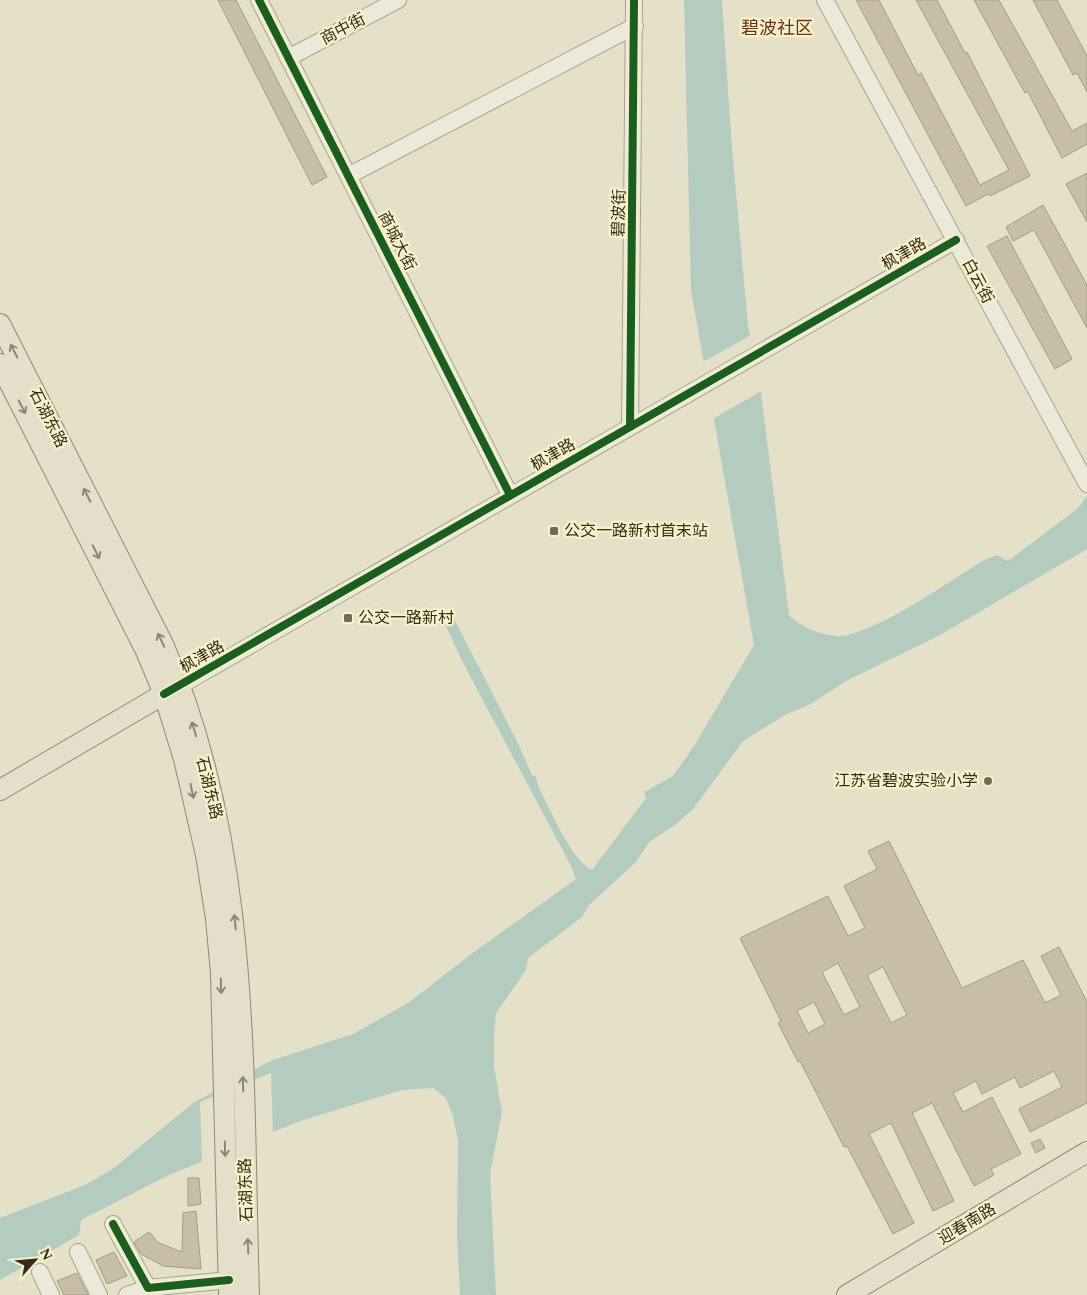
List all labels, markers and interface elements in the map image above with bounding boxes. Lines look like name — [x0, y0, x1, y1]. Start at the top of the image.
street label: 商中街 — [316, 7, 370, 51]
district label: 碧波社区 — [741, 15, 813, 42]
street label: 碧波街 — [607, 189, 631, 237]
street label: 商城大街 — [372, 207, 422, 275]
street label: 枫津路 — [877, 232, 931, 276]
street label: 白云街 — [956, 254, 1000, 308]
one-way arrow — [8, 343, 18, 358]
street label: 石湖东路 — [23, 384, 73, 452]
one-way arrow — [18, 399, 27, 414]
street label: 枫津路 — [526, 433, 580, 477]
one-way arrow — [82, 488, 92, 503]
place label: 公交一路新村首末站 — [564, 519, 708, 543]
marker: 公交一路新村首末站 — [548, 525, 560, 537]
one-way arrow — [92, 544, 101, 559]
place label: 公交一路新村 — [358, 606, 454, 630]
marker: 公交一路新村 — [342, 612, 354, 624]
one-way arrow — [155, 633, 165, 648]
street label: 枫津路 — [175, 635, 229, 679]
one-way arrow — [188, 721, 198, 737]
street label: 石湖东路 — [190, 754, 228, 822]
place label: 江苏省碧波实验小学 — [834, 769, 978, 793]
marker: 江苏省碧波实验小学 — [982, 775, 994, 787]
one-way arrow — [188, 783, 197, 799]
one-way arrow — [230, 914, 240, 930]
one-way arrow — [216, 978, 226, 994]
one-way arrow — [238, 1076, 247, 1092]
one-way arrow — [221, 1141, 230, 1157]
street label: 石湖东路 — [233, 1158, 259, 1222]
street label: 迎春南路 — [933, 1197, 1001, 1251]
north arrow — [10, 1235, 60, 1285]
one-way arrow — [243, 1239, 252, 1255]
text: N — [34, 1244, 58, 1264]

